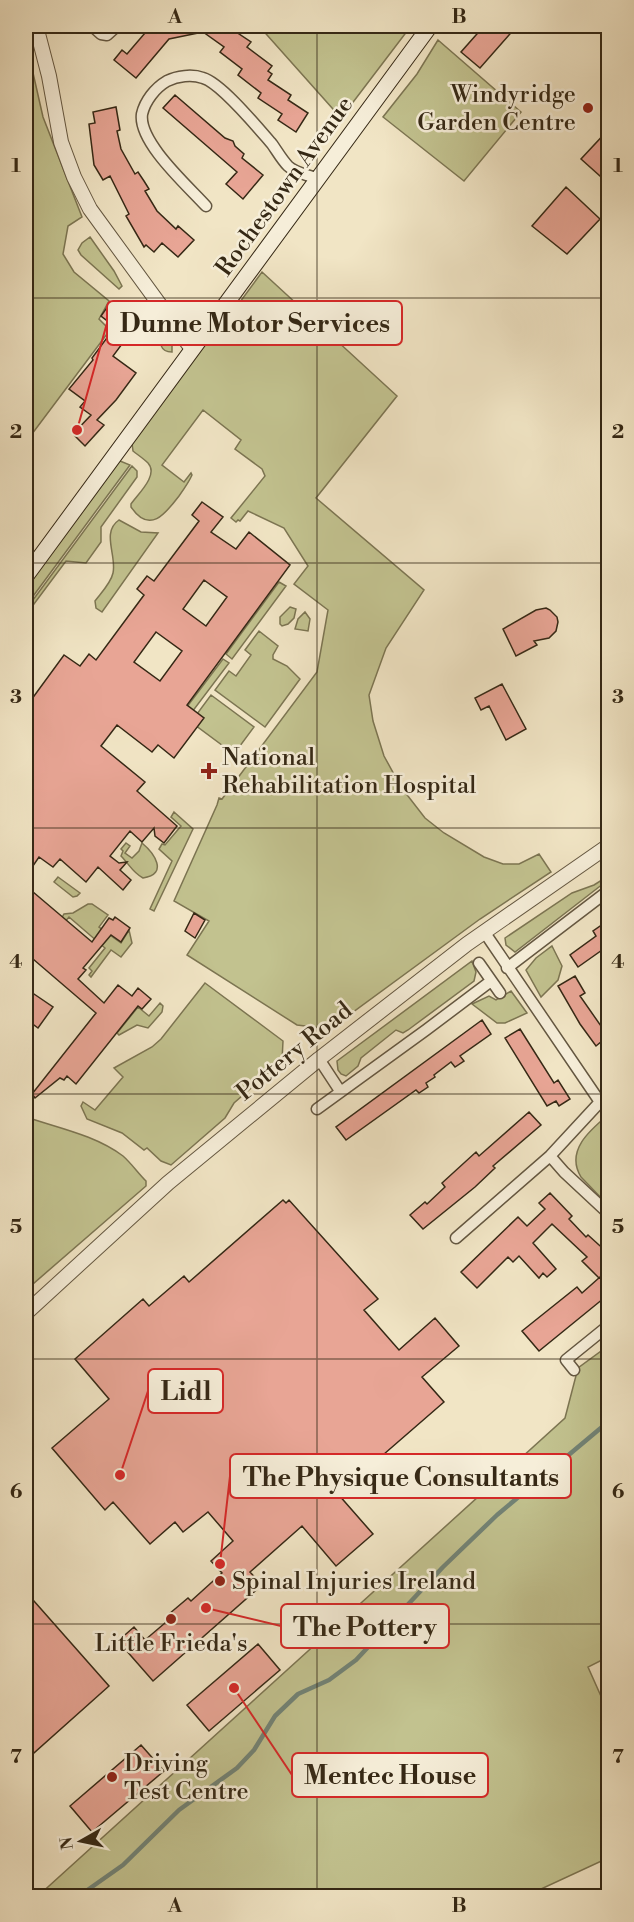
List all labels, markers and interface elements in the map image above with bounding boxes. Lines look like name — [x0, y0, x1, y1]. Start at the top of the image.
text: A — [167, 5, 183, 30]
text: B — [451, 5, 467, 30]
place label: Windyridge Garden Centre — [417, 80, 576, 138]
street label: Rochestown Avenue — [209, 91, 360, 282]
marker: Windyridge Garden Centre — [581, 101, 595, 115]
text: 1 — [11, 154, 21, 179]
text: 1 — [613, 154, 623, 179]
callout: Dunne Motor Services — [107, 301, 402, 345]
text: Dunne Motor Services — [120, 308, 390, 340]
text: 2 — [10, 420, 22, 445]
text: 2 — [612, 420, 624, 445]
text: 3 — [10, 685, 22, 710]
text: 3 — [612, 685, 624, 710]
place label: National Rehabilitation Hospital — [222, 743, 476, 801]
marker: National Rehabilitation Hospital — [200, 762, 218, 780]
text: 4 — [9, 950, 23, 975]
text: 4 — [611, 950, 625, 975]
street label: Pottery Road — [231, 996, 359, 1108]
text: 5 — [10, 1215, 22, 1240]
text: 5 — [612, 1215, 624, 1240]
callout: Lidl — [148, 1369, 223, 1413]
text: Lidl — [161, 1376, 212, 1408]
callout: The Physique Consultants — [230, 1454, 571, 1498]
text: The Physique Consultants — [243, 1462, 559, 1494]
text: 6 — [10, 1480, 23, 1505]
text: 6 — [612, 1480, 625, 1505]
place label: Spinal Injuries Ireland — [232, 1567, 476, 1597]
marker: Spinal Injuries Ireland — [213, 1574, 227, 1588]
callout: The Pottery — [281, 1604, 449, 1648]
marker: Little Frieda's — [164, 1612, 178, 1626]
text: The Pottery — [293, 1612, 438, 1644]
place label: Little Frieda's — [94, 1629, 248, 1659]
text: 7 — [10, 1745, 22, 1770]
text: 7 — [612, 1745, 624, 1770]
place label: Driving Test Centre — [124, 1749, 249, 1807]
callout: Mentec House — [292, 1753, 488, 1797]
text: Mentec House — [304, 1760, 476, 1792]
marker: Driving Test Centre — [105, 1770, 119, 1784]
north arrow — [51, 1811, 111, 1871]
text: N — [56, 1835, 78, 1851]
text: A — [167, 1894, 183, 1919]
text: B — [451, 1894, 467, 1919]

